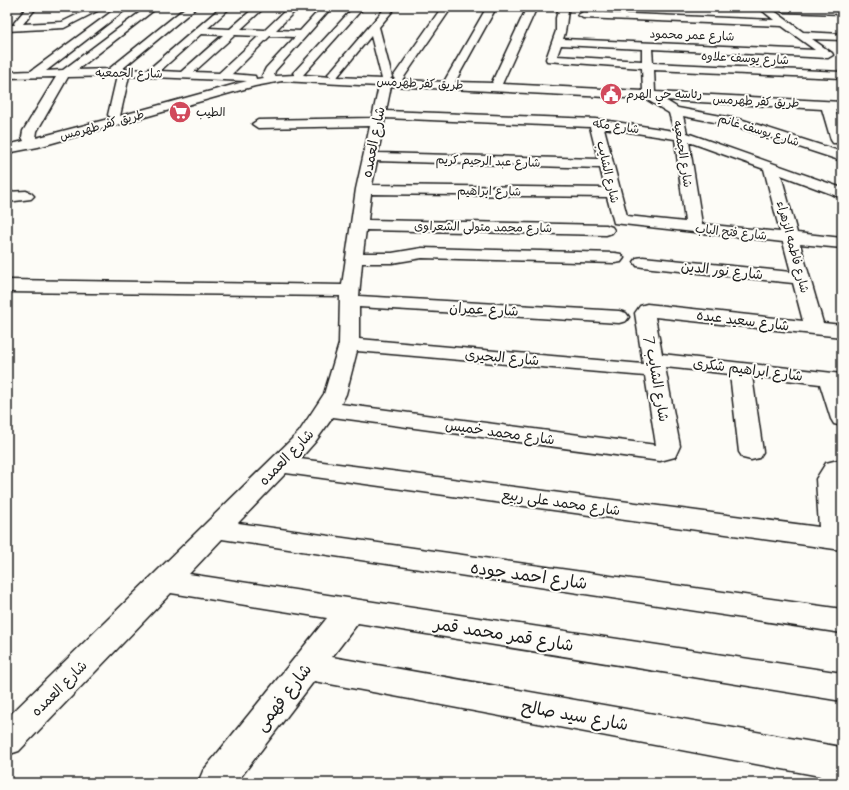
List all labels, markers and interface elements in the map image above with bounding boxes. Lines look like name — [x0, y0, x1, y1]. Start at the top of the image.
street label: شارع عمر محمود — [649, 27, 735, 45]
street label: شارع يوسف علاوه — [701, 49, 789, 69]
street label: شارع الجمعيه — [95, 65, 163, 83]
street label: طريق كفر طهرمس — [376, 74, 464, 94]
public building icon: رئاسه حي الهرم — [598, 81, 624, 107]
place label: رئاسه حي الهرم — [626, 87, 702, 105]
street label: طريق كفر طهرمس — [712, 92, 800, 112]
supermarket icon: الطيب — [167, 99, 193, 125]
place label: الطيب — [196, 105, 225, 121]
street label: شارع العمده — [358, 105, 390, 179]
street label: طريق كفر طهرمس — [58, 107, 146, 145]
street label: شارع يوسف غانم — [716, 111, 801, 151]
street label: شارع مكه — [592, 116, 640, 138]
street label: شارع الجمعيه — [669, 120, 695, 189]
street label: شارع الشايب — [592, 139, 622, 205]
street label: شارع عبد الرحيم كريم — [435, 152, 541, 172]
street label: شارع ابراهيم — [457, 183, 521, 201]
street label: شارع فاطمه الزهراء — [772, 199, 812, 295]
street label: شارع محمد متولى الشعراوى — [414, 219, 552, 237]
street label: شارع فتح الباب — [694, 221, 768, 245]
street label: شارع نور الدين — [680, 258, 764, 284]
street label: شارع عمران — [449, 299, 519, 321]
street label: شارع سعيد عبده — [695, 306, 790, 336]
street label: شارع الشايب 7 — [640, 335, 672, 423]
street label: شارع البحيرى — [464, 346, 540, 370]
street label: شارع ابراهيم شكرى — [692, 354, 804, 387]
street label: شارع محمد خميس — [444, 416, 556, 450]
street label: شارع العمده — [255, 426, 318, 490]
street label: شارع محمد على ربيع — [500, 486, 621, 521]
street label: شارع احمد جوده — [469, 557, 589, 595]
street label: شارع قمر محمد قمر — [431, 613, 575, 657]
street label: شارع العمده — [28, 657, 91, 720]
street label: شارع فهمى — [250, 659, 317, 736]
street label: شارع سيد صالح — [520, 696, 630, 736]

